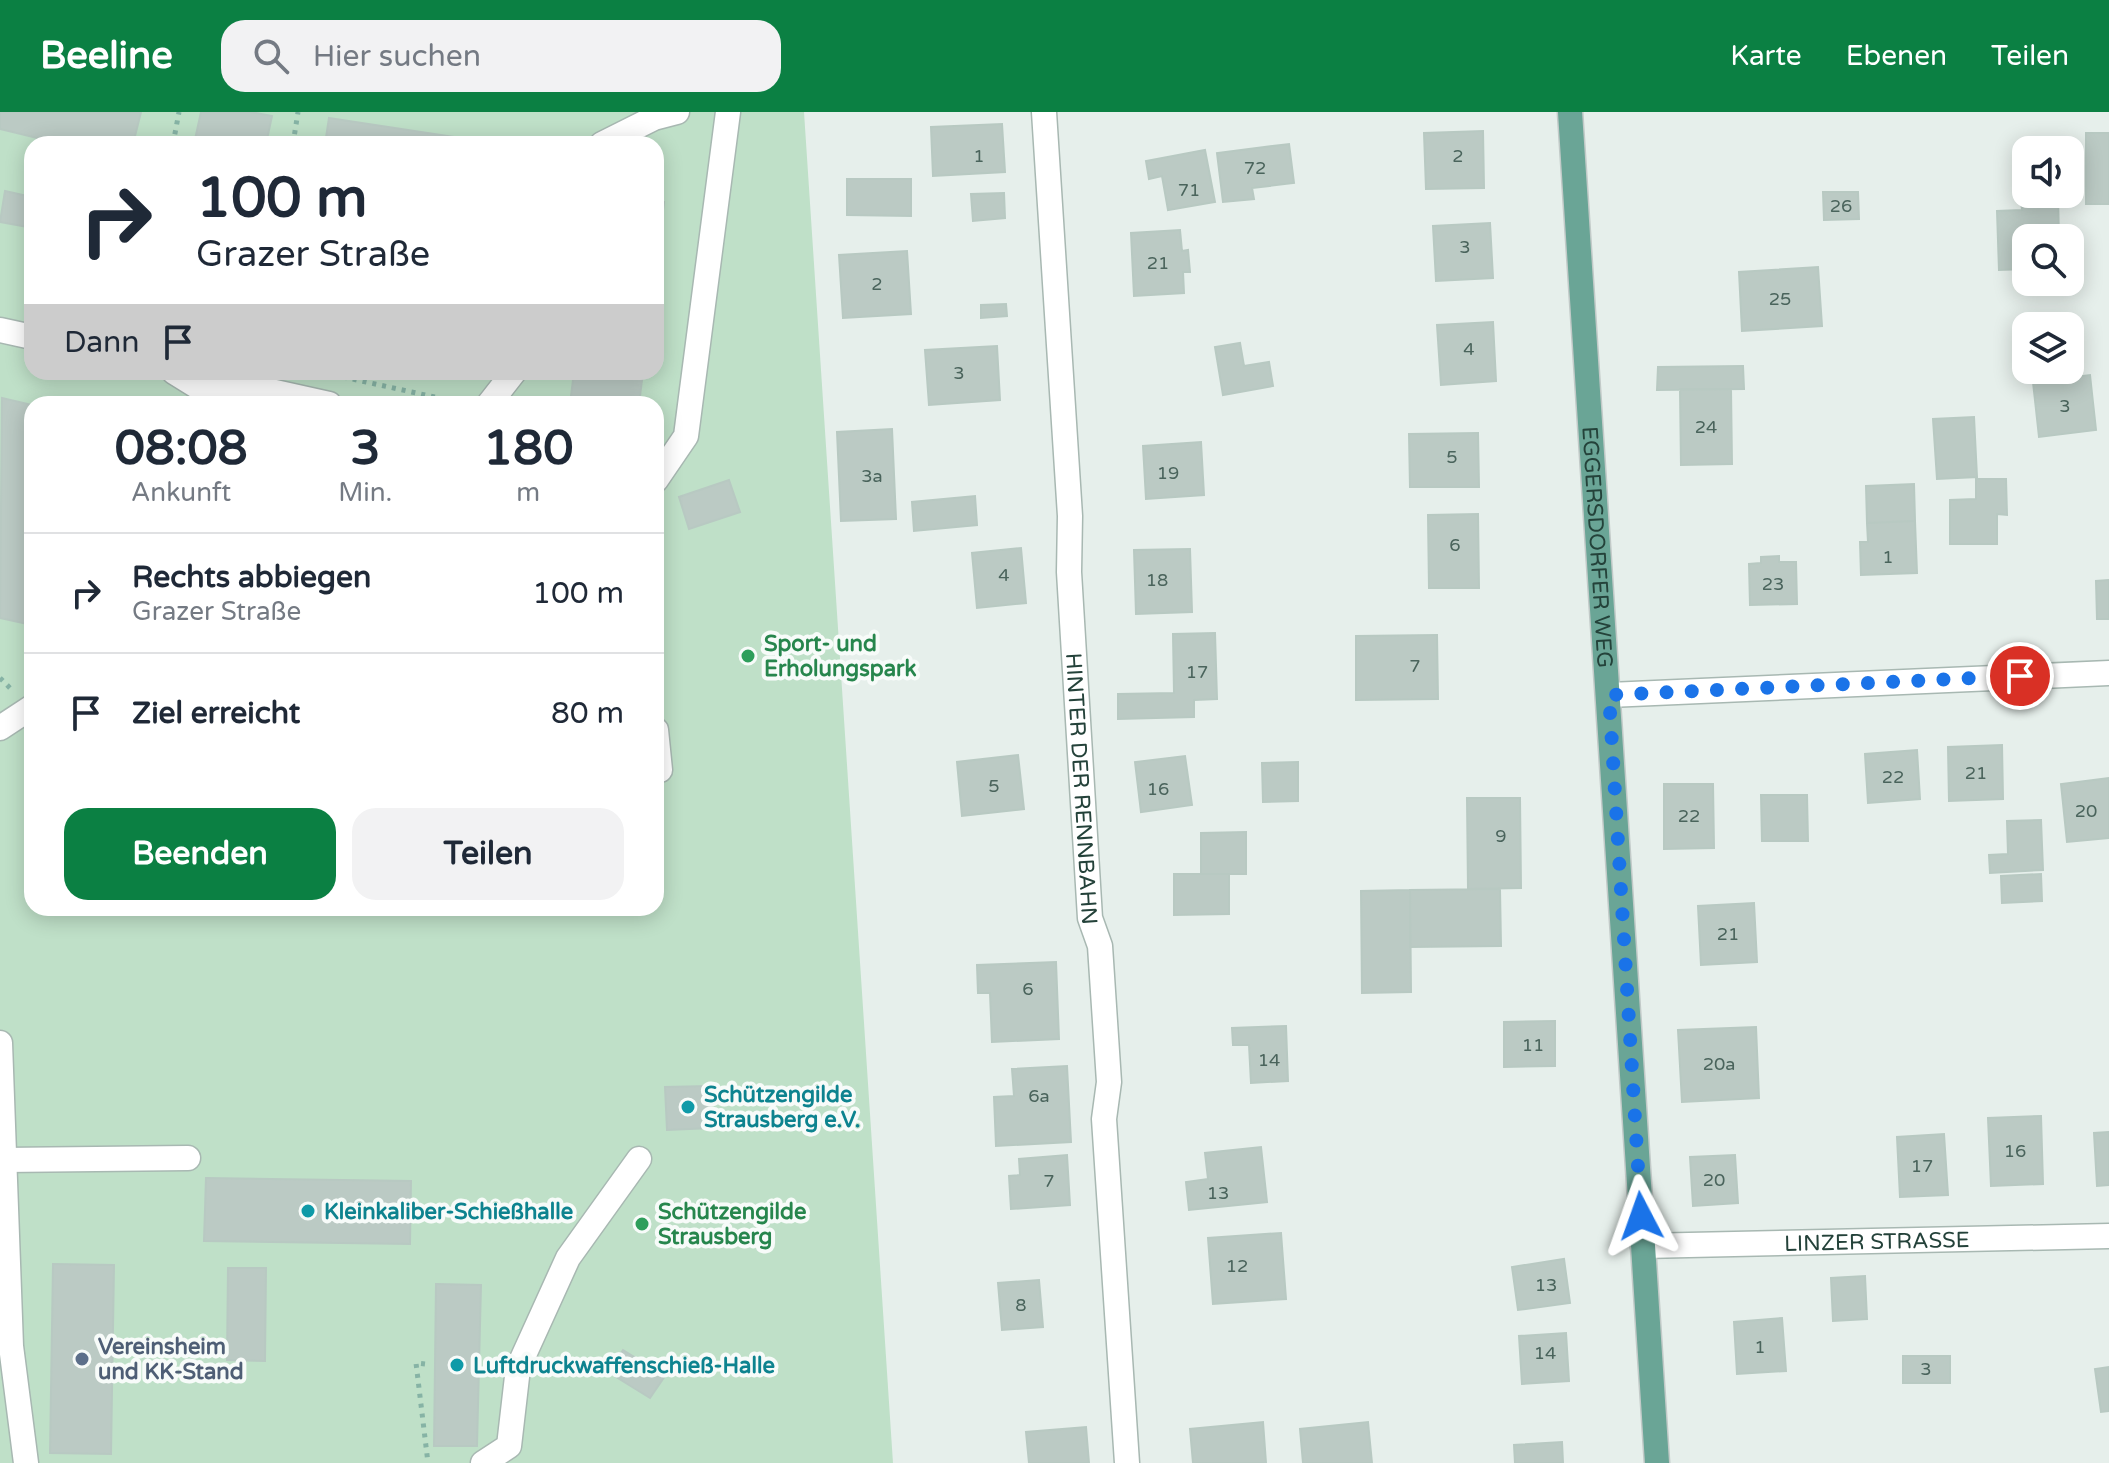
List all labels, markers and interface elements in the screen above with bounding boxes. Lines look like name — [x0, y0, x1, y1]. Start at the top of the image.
search box — [221, 20, 781, 92]
text: Beeline — [40, 33, 173, 79]
icon: search — [249, 34, 293, 78]
text: Hier suchen — [313, 38, 481, 75]
text: Karte — [1730, 39, 1802, 73]
text: Ebenen — [1846, 39, 1947, 73]
text: Teilen — [1991, 39, 2069, 73]
map controls — [2012, 136, 2084, 384]
button: sound — [2012, 136, 2084, 208]
house number: 1 — [973, 145, 985, 167]
house number: 2 — [1452, 145, 1464, 167]
house number: 72 — [1244, 157, 1266, 179]
text: 100 m — [196, 165, 367, 232]
icon: right — [64, 168, 168, 272]
house number: 71 — [1178, 179, 1200, 201]
house number: 26 — [1830, 195, 1852, 217]
button: search — [2012, 224, 2084, 296]
text: Grazer Straße — [196, 233, 430, 276]
house number: 3 — [1459, 236, 1471, 258]
house number: 21 — [1147, 252, 1169, 274]
house number: 2 — [871, 273, 883, 295]
house number: 25 — [1769, 288, 1791, 310]
button: layers — [2012, 312, 2084, 384]
icon: arrive — [156, 320, 200, 364]
text: Dann — [64, 324, 140, 361]
house number: 4 — [1463, 338, 1475, 360]
house number: 3 — [953, 362, 965, 384]
house number: 3 — [2059, 395, 2071, 417]
house number: 24 — [1695, 416, 1717, 438]
text: 08:08 — [115, 420, 248, 478]
text: 3 — [350, 420, 380, 478]
text: 180 — [483, 420, 573, 478]
street label: EGGERSDORFER WEG — [1576, 425, 1618, 669]
house number: 5 — [1446, 446, 1458, 468]
house number: 19 — [1157, 462, 1179, 484]
house number: 3a — [861, 465, 883, 487]
text: Ankunft — [131, 477, 231, 508]
text: Min. — [338, 477, 392, 508]
text: m — [516, 477, 540, 508]
house number: 6 — [1449, 534, 1461, 556]
house number: 1 — [1882, 546, 1894, 568]
text: Rechts abbiegen — [132, 559, 371, 596]
house number: 4 — [998, 564, 1010, 586]
house number: 18 — [1146, 569, 1168, 591]
icon: right — [64, 571, 108, 615]
house number: 23 — [1762, 573, 1784, 595]
text: 100 m — [532, 575, 624, 612]
text: Grazer Straße — [132, 596, 301, 627]
place label: Sport- und Erholungspark — [764, 631, 916, 682]
pin — [1986, 642, 2054, 710]
marker: Sport- und Erholungspark — [739, 647, 757, 665]
street label: HINTER DER RENNBAHN — [1060, 652, 1102, 926]
icon: arrive — [1998, 654, 2042, 698]
house number: 7 — [1409, 655, 1421, 677]
house number: 17 — [1186, 661, 1208, 683]
icon: arrive — [64, 691, 108, 735]
text: Ziel erreicht — [132, 695, 300, 732]
text: 80 m — [551, 695, 624, 732]
house number: 21 — [1965, 762, 1987, 784]
house number: 22 — [1882, 766, 1904, 788]
house number: 5 — [988, 775, 1000, 797]
house number: 16 — [1147, 778, 1169, 800]
house number: 20 — [2075, 800, 2097, 822]
house number: 22 — [1678, 805, 1700, 827]
button: Beenden — [64, 808, 336, 900]
button: Teilen — [352, 808, 624, 900]
house number: 9 — [1495, 825, 1507, 847]
house number: 21 — [1717, 923, 1739, 945]
house number: 6 — [1022, 978, 1034, 1000]
house number: 11 — [1522, 1034, 1544, 1056]
house number: 14 — [1258, 1049, 1280, 1071]
house number: 20a — [1703, 1053, 1735, 1075]
place label: Schützengilde Strausberg e.V. — [704, 1082, 860, 1133]
house number: 6a — [1028, 1085, 1050, 1107]
marker: Schützengilde Strausberg e.V. — [679, 1098, 697, 1116]
house number: 16 — [2004, 1140, 2026, 1162]
house number: 17 — [1911, 1155, 1933, 1177]
house number: 20 — [1703, 1169, 1725, 1191]
house number: 7 — [1043, 1170, 1055, 1192]
position arrow — [1599, 1174, 1683, 1258]
house number: 13 — [1207, 1182, 1229, 1204]
place label: Kleinkaliber-Schießhalle — [324, 1199, 573, 1225]
place label: Schützengilde Strausberg — [658, 1199, 806, 1250]
marker: Kleinkaliber-Schießhalle — [299, 1202, 317, 1220]
marker: Schützengilde Strausberg — [633, 1215, 651, 1233]
street label: LINZER STRASSE — [1784, 1227, 1970, 1257]
house number: 12 — [1226, 1255, 1248, 1277]
house number: 13 — [1535, 1274, 1557, 1296]
house number: 8 — [1015, 1294, 1027, 1316]
place label: Vereinsheim und KK-Stand — [98, 1334, 244, 1385]
house number: 1 — [1754, 1336, 1766, 1358]
house number: 14 — [1534, 1342, 1556, 1364]
marker: Vereinsheim und KK-Stand — [73, 1350, 91, 1368]
place label: Luftdruckwaffenschieß-Halle — [473, 1353, 775, 1379]
marker: Luftdruckwaffenschieß-Halle — [448, 1356, 466, 1374]
house number: 3 — [1920, 1358, 1932, 1380]

